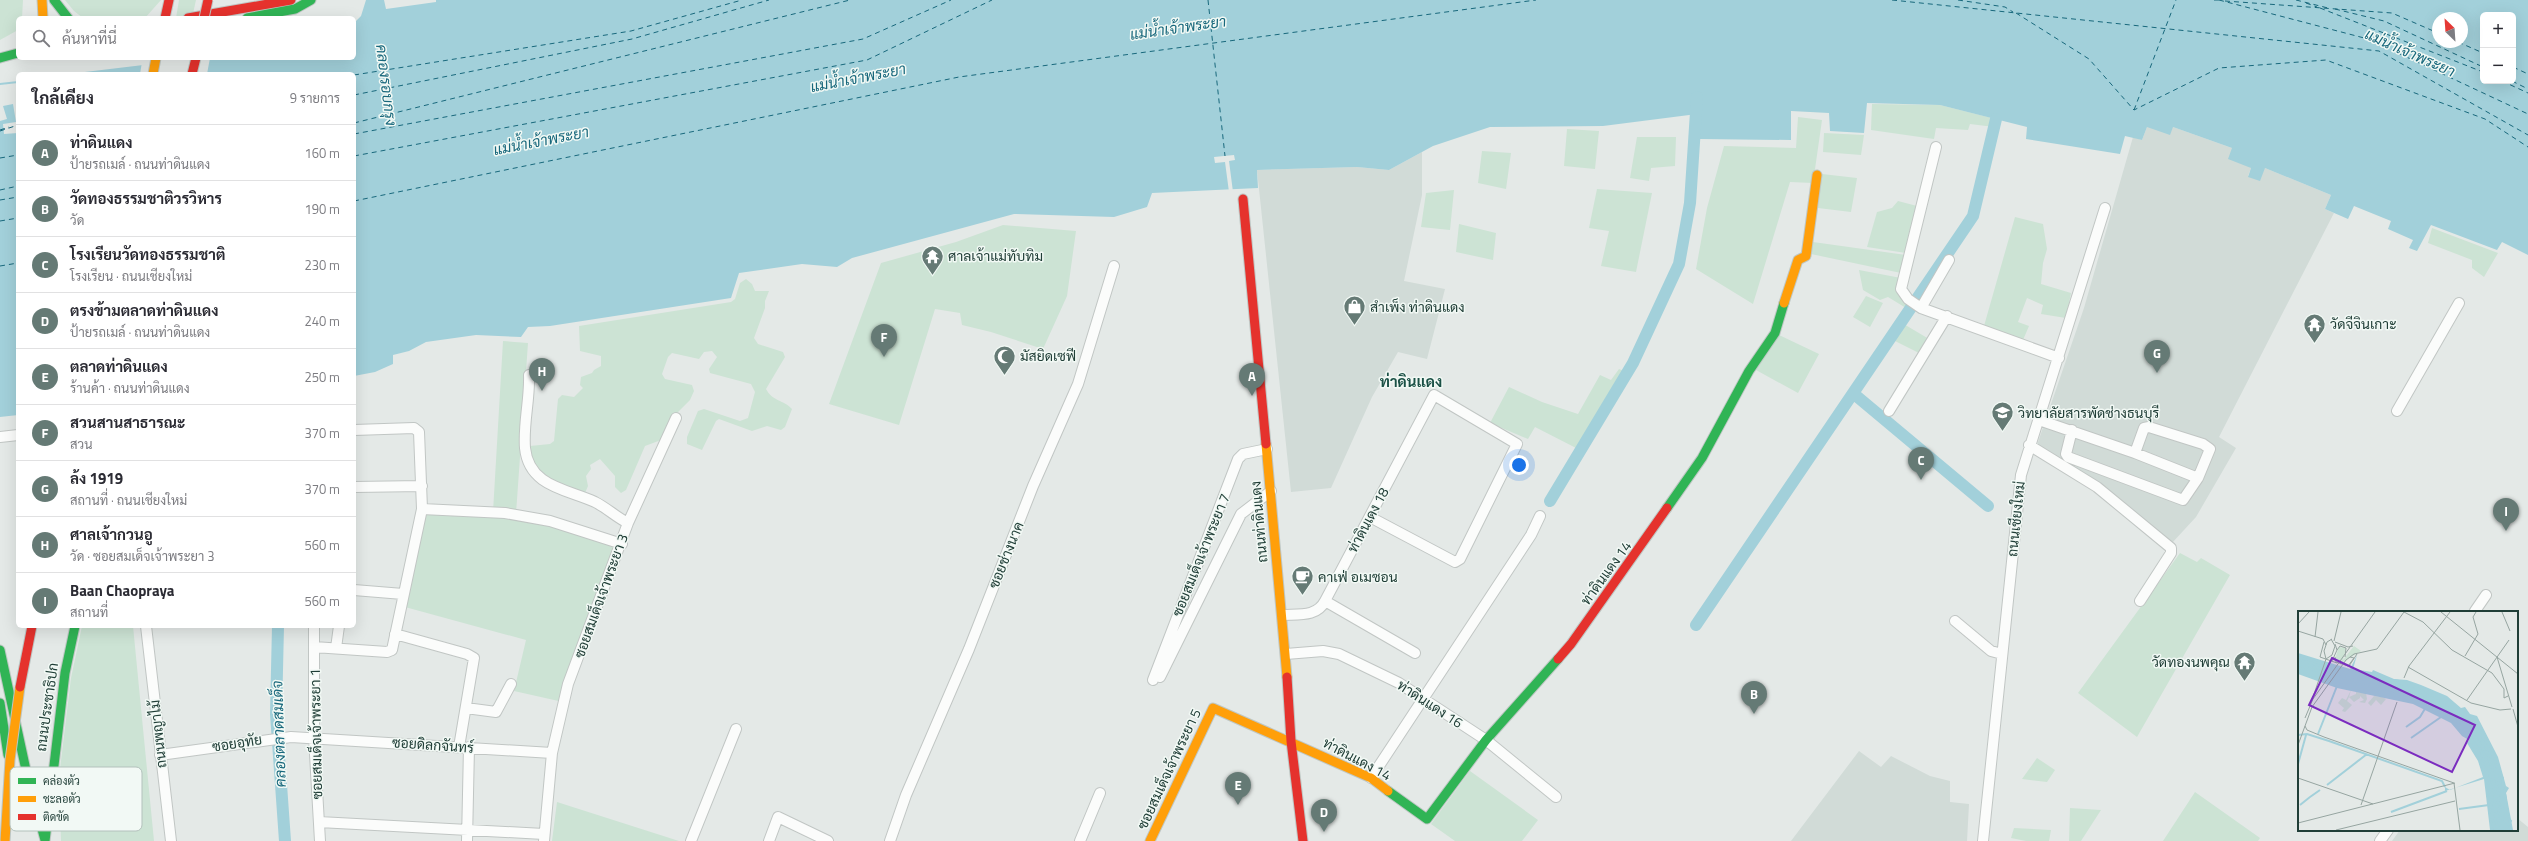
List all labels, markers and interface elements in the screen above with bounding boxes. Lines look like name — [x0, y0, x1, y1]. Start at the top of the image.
water label: แม่น้ำเจ้าพระยา — [1128, 8, 1228, 46]
north arrow — [2432, 12, 2468, 48]
map controls — [2480, 12, 2516, 84]
button: + — [2480, 12, 2516, 48]
search box — [16, 16, 356, 60]
water label: แม่น้ำเจ้าพระยา — [2361, 21, 2460, 83]
icon: search — [30, 27, 52, 49]
text: ค้นหาที่นี่ — [62, 27, 117, 50]
water label: คลองรอบกรุง — [370, 43, 403, 127]
button: − — [2480, 48, 2516, 84]
water label: แม่น้ำเจ้าพระยา — [808, 56, 908, 98]
text: ใกล้เคียง — [32, 85, 94, 111]
text: 9 รายการ — [290, 88, 340, 108]
water label: แม่น้ำเจ้าพระยา — [491, 119, 591, 161]
text: ท่าดินแดง — [70, 131, 132, 154]
text: A — [41, 143, 49, 163]
text: 160 m — [304, 143, 340, 163]
text: ป้ายรถเมล์ · ถนนท่าดินแดง — [70, 154, 210, 174]
text: วัดทองธรรมชาติวรวิหาร — [70, 187, 222, 210]
text: B — [41, 199, 49, 219]
text: 190 m — [304, 199, 340, 219]
text: วัด — [70, 210, 84, 230]
text: โรงเรียนวัดทองธรรมชาติ — [70, 243, 225, 266]
temple icon: ศาลเจ้าแม่ทับทิม — [920, 243, 946, 276]
place label: ศาลเจ้าแม่ทับทิม — [948, 245, 1043, 266]
text: C — [41, 255, 49, 275]
text: 230 m — [304, 255, 340, 275]
text: โรงเรียน · ถนนเชียงใหม่ — [70, 266, 192, 286]
shop icon: สำเพ็ง ท่าดินแดง — [1341, 294, 1367, 327]
place label: สำเพ็ง ท่าดินแดง — [1370, 296, 1465, 317]
text: ตรงข้ามตลาดท่าดินแดง — [70, 299, 218, 322]
text: D — [41, 311, 49, 331]
text: 240 m — [304, 311, 340, 331]
temple icon: วัดจีจินเกาะ — [2301, 311, 2327, 344]
place label: วัดจีจินเกาะ — [2330, 313, 2397, 334]
text: ป้ายรถเมล์ · ถนนท่าดินแดง — [70, 322, 210, 342]
pin: F — [871, 324, 897, 357]
pin: G — [2144, 340, 2170, 373]
mosque icon: มัสยิดเซฟี — [991, 343, 1017, 376]
place label: มัสยิดเซฟี — [1020, 345, 1076, 366]
text: ตลาดท่าดินแดง — [70, 355, 168, 378]
pin: H — [529, 358, 555, 391]
pin: A — [1239, 363, 1265, 396]
text: E — [41, 367, 49, 387]
text: 250 m — [304, 367, 340, 387]
district label: ท่าดินแดง — [1380, 370, 1442, 393]
text: ร้านค้า · ถนนท่าดินแดง — [70, 378, 190, 398]
school or university icon: วิทยาลัยสารพัดช่างธนบุรี — [1990, 400, 2016, 433]
place label: วิทยาลัยสารพัดช่างธนบุรี — [2017, 402, 2160, 423]
text: สวนสานสาธารณะ — [70, 411, 185, 434]
text: F — [42, 423, 48, 443]
text: 370 m — [304, 423, 340, 443]
text: สวน — [70, 434, 92, 454]
pin: C — [1908, 447, 1934, 480]
your location — [1509, 455, 1529, 475]
text: ล้ง 1919 — [70, 467, 123, 490]
text: G — [41, 479, 49, 499]
text: 370 m — [304, 479, 340, 499]
street label: ถนนท่าดินแดง — [1244, 480, 1273, 564]
street label: ถนนเชียงใหม่ — [2001, 480, 2030, 558]
street label: ท่าดินเดง 18 — [1342, 483, 1394, 556]
text: สถานที่ · ถนนเชียงใหม่ — [70, 490, 187, 510]
street label: ซอยสมเด็จเจ้าพระยา 7 — [1166, 490, 1235, 619]
pin: I — [2493, 498, 2519, 531]
street label: ซอยช่างนาค — [983, 518, 1029, 591]
text: ศาลเจ้ากวนอู — [70, 523, 153, 546]
street label: ซอยสมเด็จเจ้าพระยา 3 — [568, 531, 633, 661]
text: H — [41, 535, 49, 555]
text: 560 m — [304, 535, 340, 555]
street label: ท่าดินแดง 14 — [1575, 536, 1636, 609]
text: วัด · ซอยสมเด็จเจ้าพระยา 3 — [70, 546, 214, 566]
cafe icon: คาเฟ่ อเมซอน — [1289, 564, 1315, 597]
place label: คาเฟ่ อเมซอน — [1318, 566, 1398, 587]
text: Baan Chaopraya — [70, 579, 175, 602]
text: I — [43, 591, 47, 611]
text: 560 m — [304, 591, 340, 611]
text: สถานที่ — [70, 602, 108, 622]
inset map — [2298, 611, 2518, 831]
temple icon: วัดทองนพคุณ — [2232, 649, 2258, 682]
place label: วัดทองนพคุณ — [2152, 651, 2230, 672]
street label: ถนนประชาธิปก — [30, 661, 63, 753]
street label: ซอยสมเด็จเจ้าพระยา 1 — [304, 668, 327, 800]
street label: ท่าดินแดง 16 — [1393, 674, 1467, 733]
water label: คลองตลาดสมเด็จ — [265, 680, 292, 788]
pin: B — [1741, 681, 1767, 714]
street label: ถนนพญาไม้ — [143, 698, 172, 769]
street label: ซอยสมเด็จเจ้าพระยา 5 — [1131, 705, 1206, 833]
street label: ซอยอุทัย — [210, 728, 263, 757]
street label: ซอยดิลกจันทร์ — [391, 731, 475, 758]
street label: ท่าดินแดง 14 — [1319, 732, 1395, 785]
legend — [10, 767, 142, 831]
pin: E — [1225, 772, 1251, 805]
text: คล่องตัว — [43, 773, 80, 789]
text: ชะลอตัว — [43, 791, 81, 807]
pin: D — [1311, 799, 1337, 832]
text: ติดขัด — [43, 809, 69, 825]

